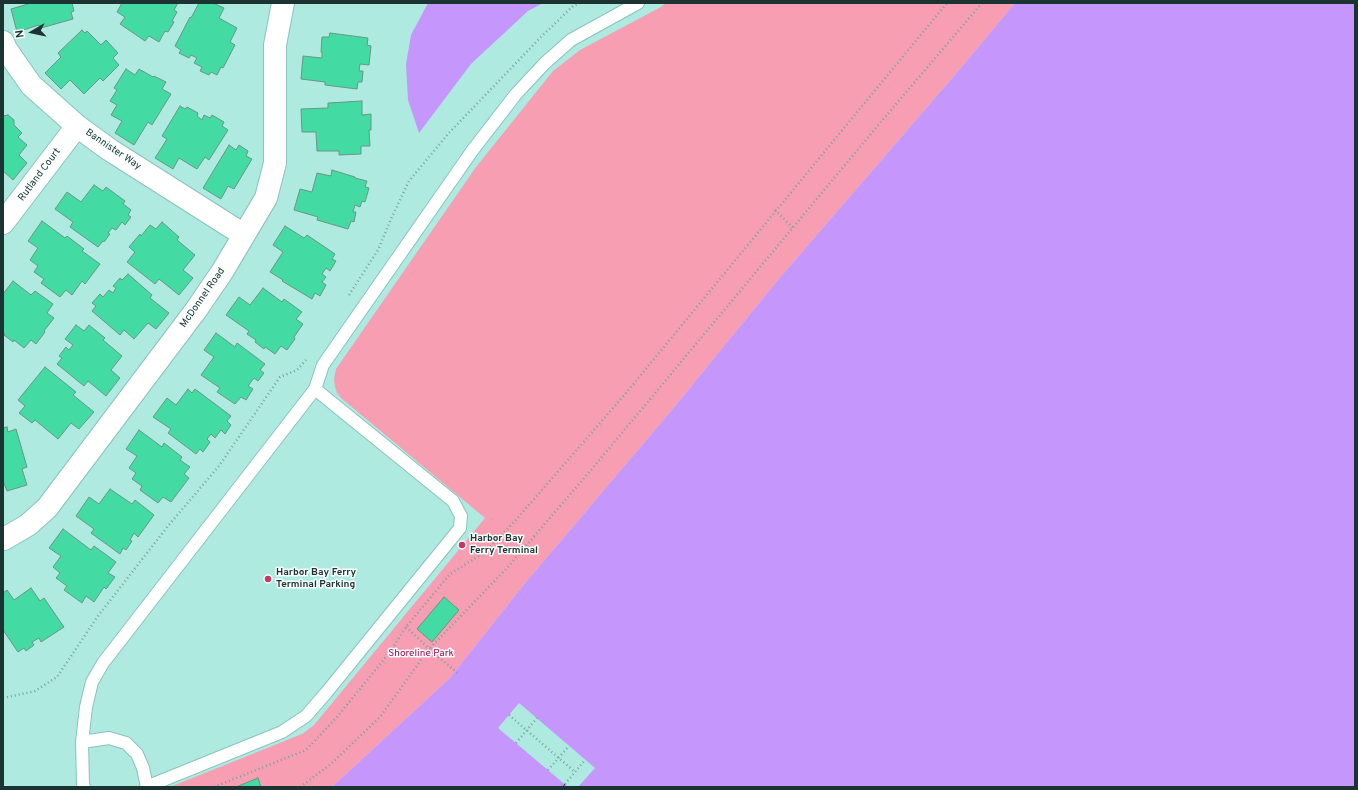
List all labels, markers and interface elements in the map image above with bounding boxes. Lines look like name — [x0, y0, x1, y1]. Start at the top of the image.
north arrow — [12, 12, 52, 52]
text: N — [13, 29, 28, 39]
street label: Bannister Way — [83, 127, 143, 173]
street label: Rutland Court — [16, 146, 64, 204]
street label: McDonnel Road — [178, 266, 228, 330]
place label: Harbor Bay Ferry Terminal — [470, 533, 538, 556]
marker: Harbor Bay Ferry Terminal — [457, 540, 467, 550]
place label: Harbor Bay Ferry Terminal Parking — [276, 567, 356, 590]
marker: Harbor Bay Ferry Terminal Parking — [263, 574, 273, 584]
park label: Shoreline Park — [388, 648, 454, 660]

